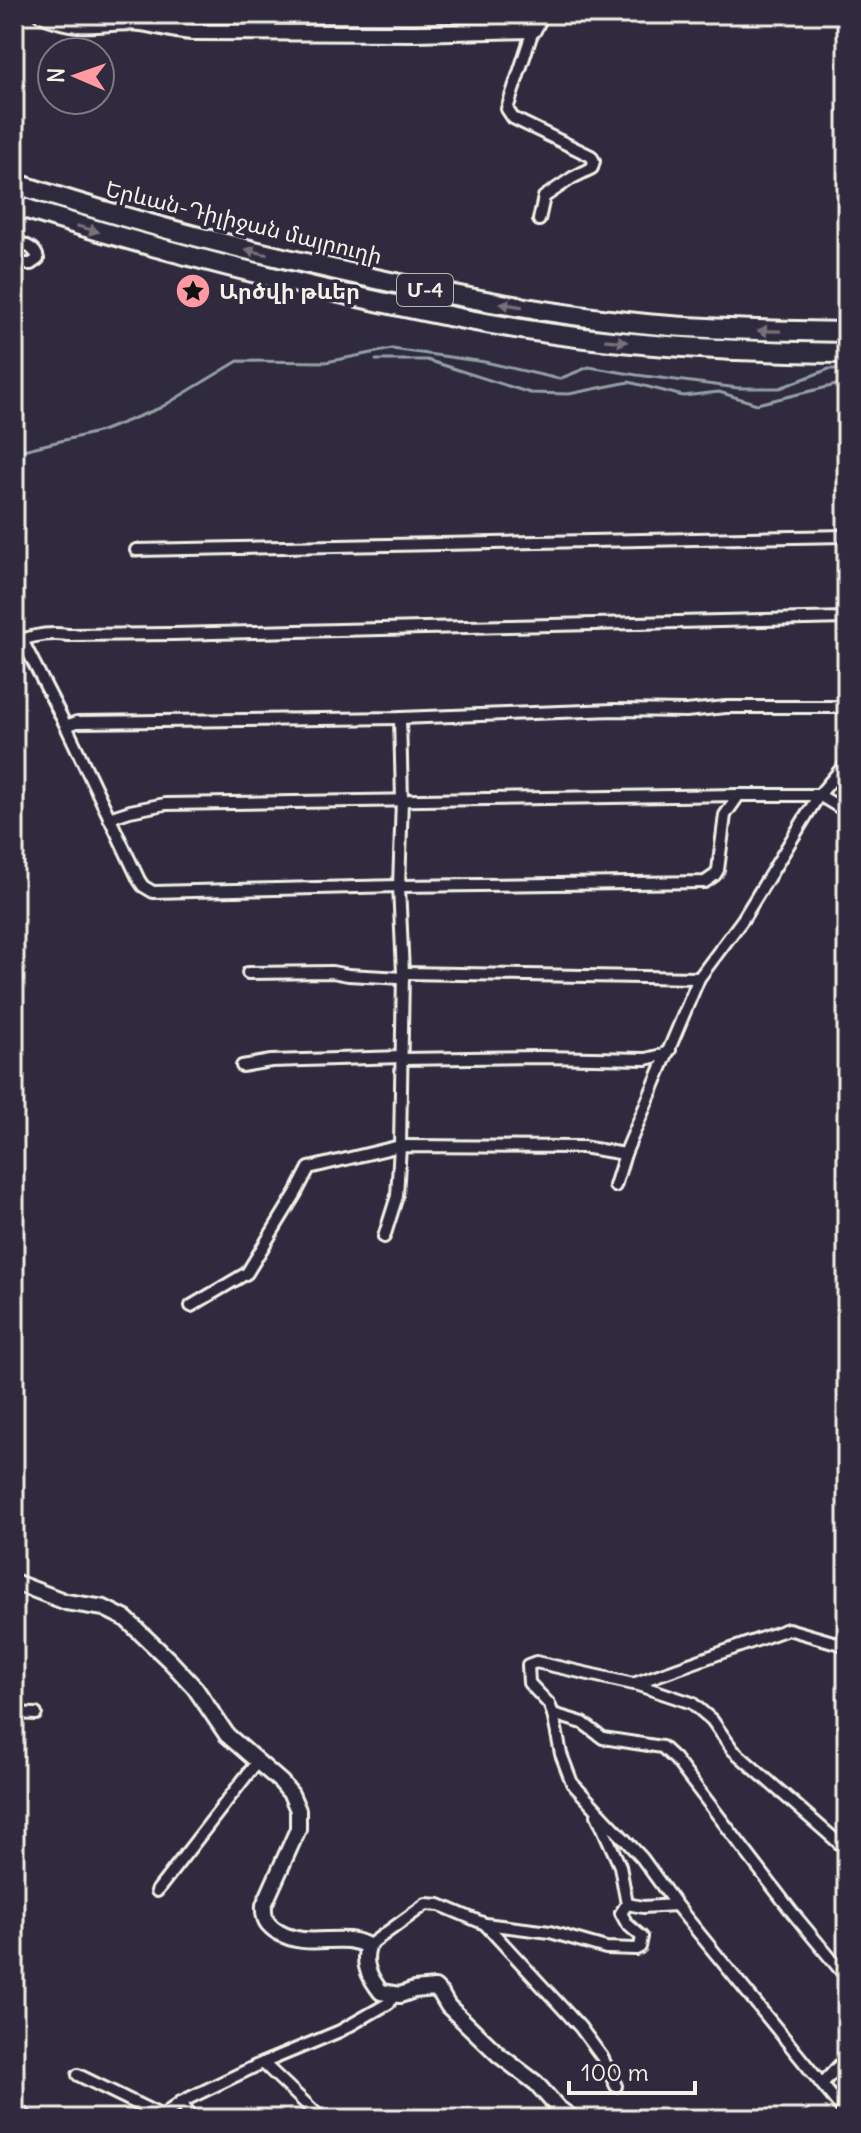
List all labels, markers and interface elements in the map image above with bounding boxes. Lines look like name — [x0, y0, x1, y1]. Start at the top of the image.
north arrow — [36, 36, 116, 116]
text: N — [42, 67, 70, 83]
street label: Երևան-Դիլիջան մայրուղի — [103, 174, 385, 270]
one-way arrow — [77, 223, 101, 236]
one-way arrow — [243, 245, 268, 258]
place icon: Արծվի թևեր — [174, 272, 212, 310]
road number: Մ-4 — [397, 274, 453, 306]
place label: Արծվի թևեր — [219, 277, 360, 305]
one-way arrow — [498, 298, 523, 311]
one-way arrow — [756, 325, 781, 337]
one-way arrow — [604, 335, 629, 348]
scale bar — [569, 2045, 695, 2095]
text: 100 m — [581, 2057, 649, 2087]

